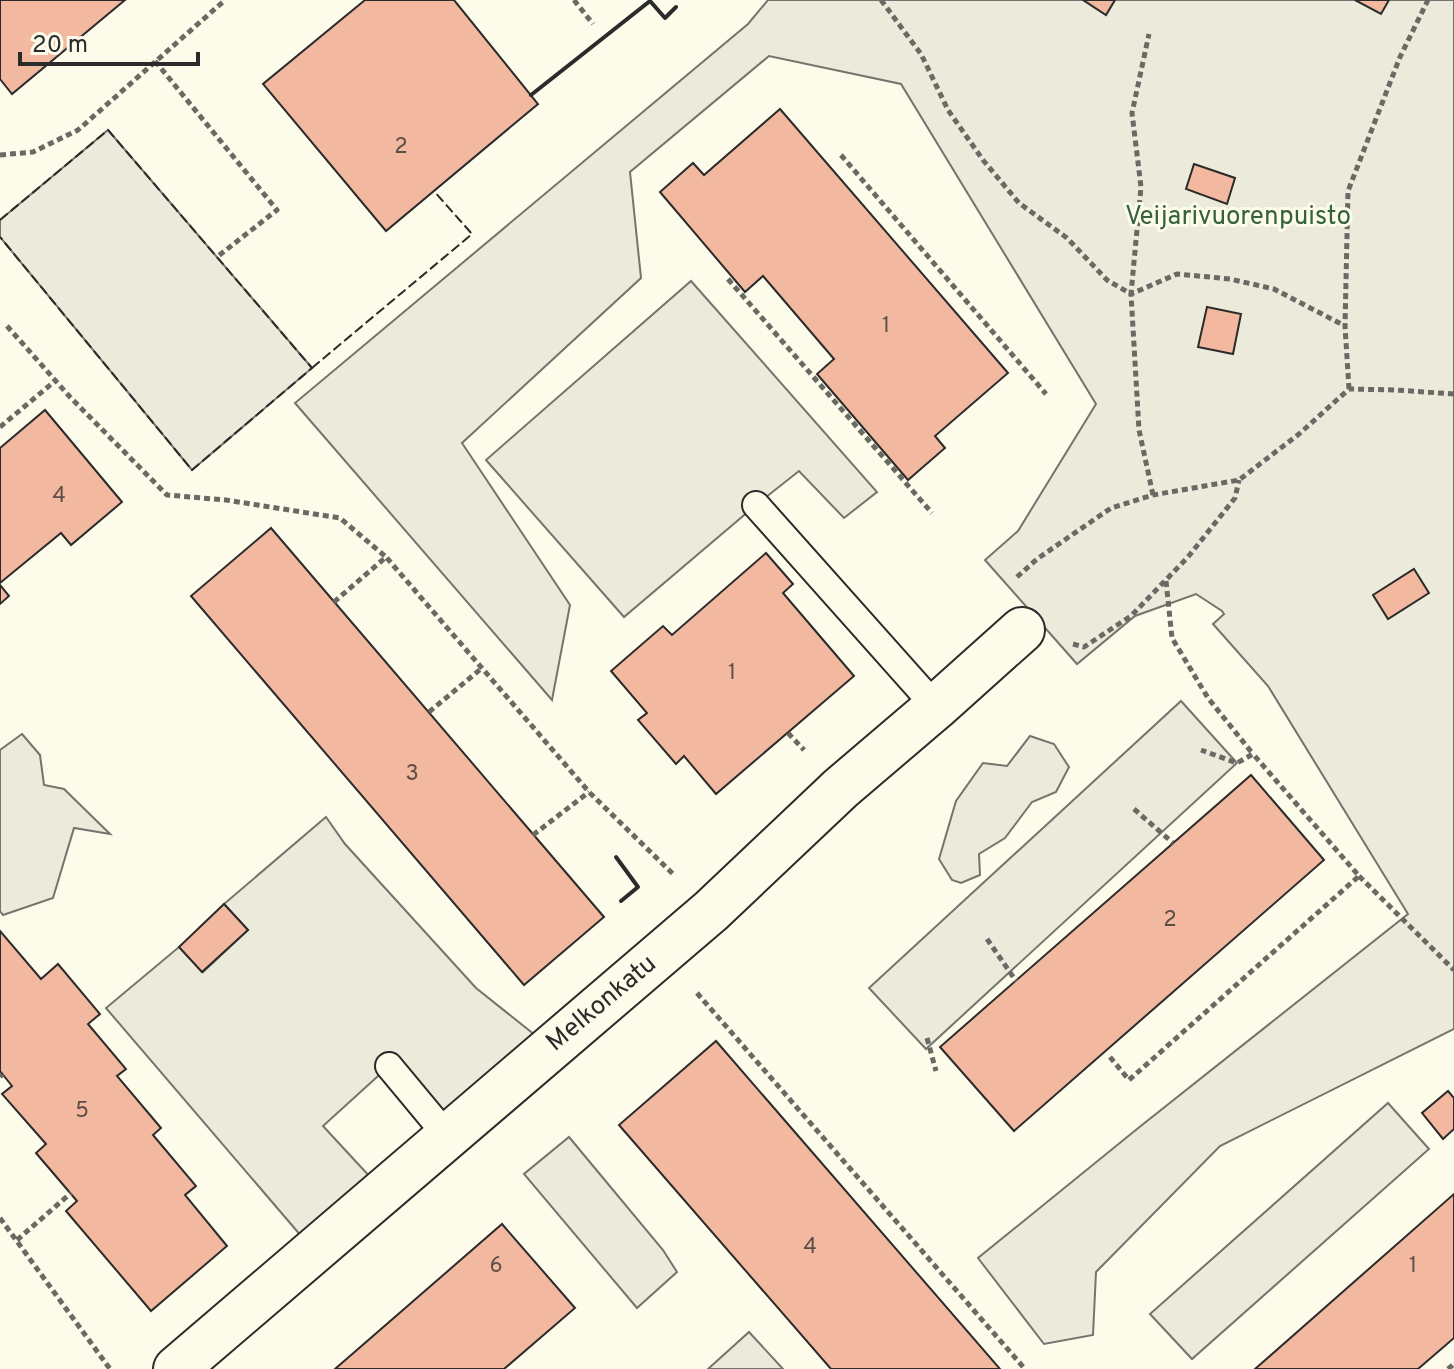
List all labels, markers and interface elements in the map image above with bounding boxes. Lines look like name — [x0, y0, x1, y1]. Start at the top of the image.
scale bar — [20, 16, 198, 66]
text: 20 m — [32, 31, 88, 61]
house number: 2 — [394, 134, 408, 161]
park label: Veijarivuorenpuisto — [1125, 201, 1351, 234]
house number: 1 — [882, 313, 890, 340]
house number: 4 — [52, 483, 66, 510]
house number: 1 — [728, 660, 736, 687]
house number: 3 — [405, 761, 419, 788]
house number: 2 — [1163, 907, 1177, 934]
street label: Melkonkatu — [540, 948, 664, 1060]
house number: 5 — [75, 1098, 89, 1125]
house number: 4 — [803, 1234, 817, 1261]
house number: 6 — [489, 1253, 503, 1280]
house number: 1 — [1409, 1253, 1417, 1280]

